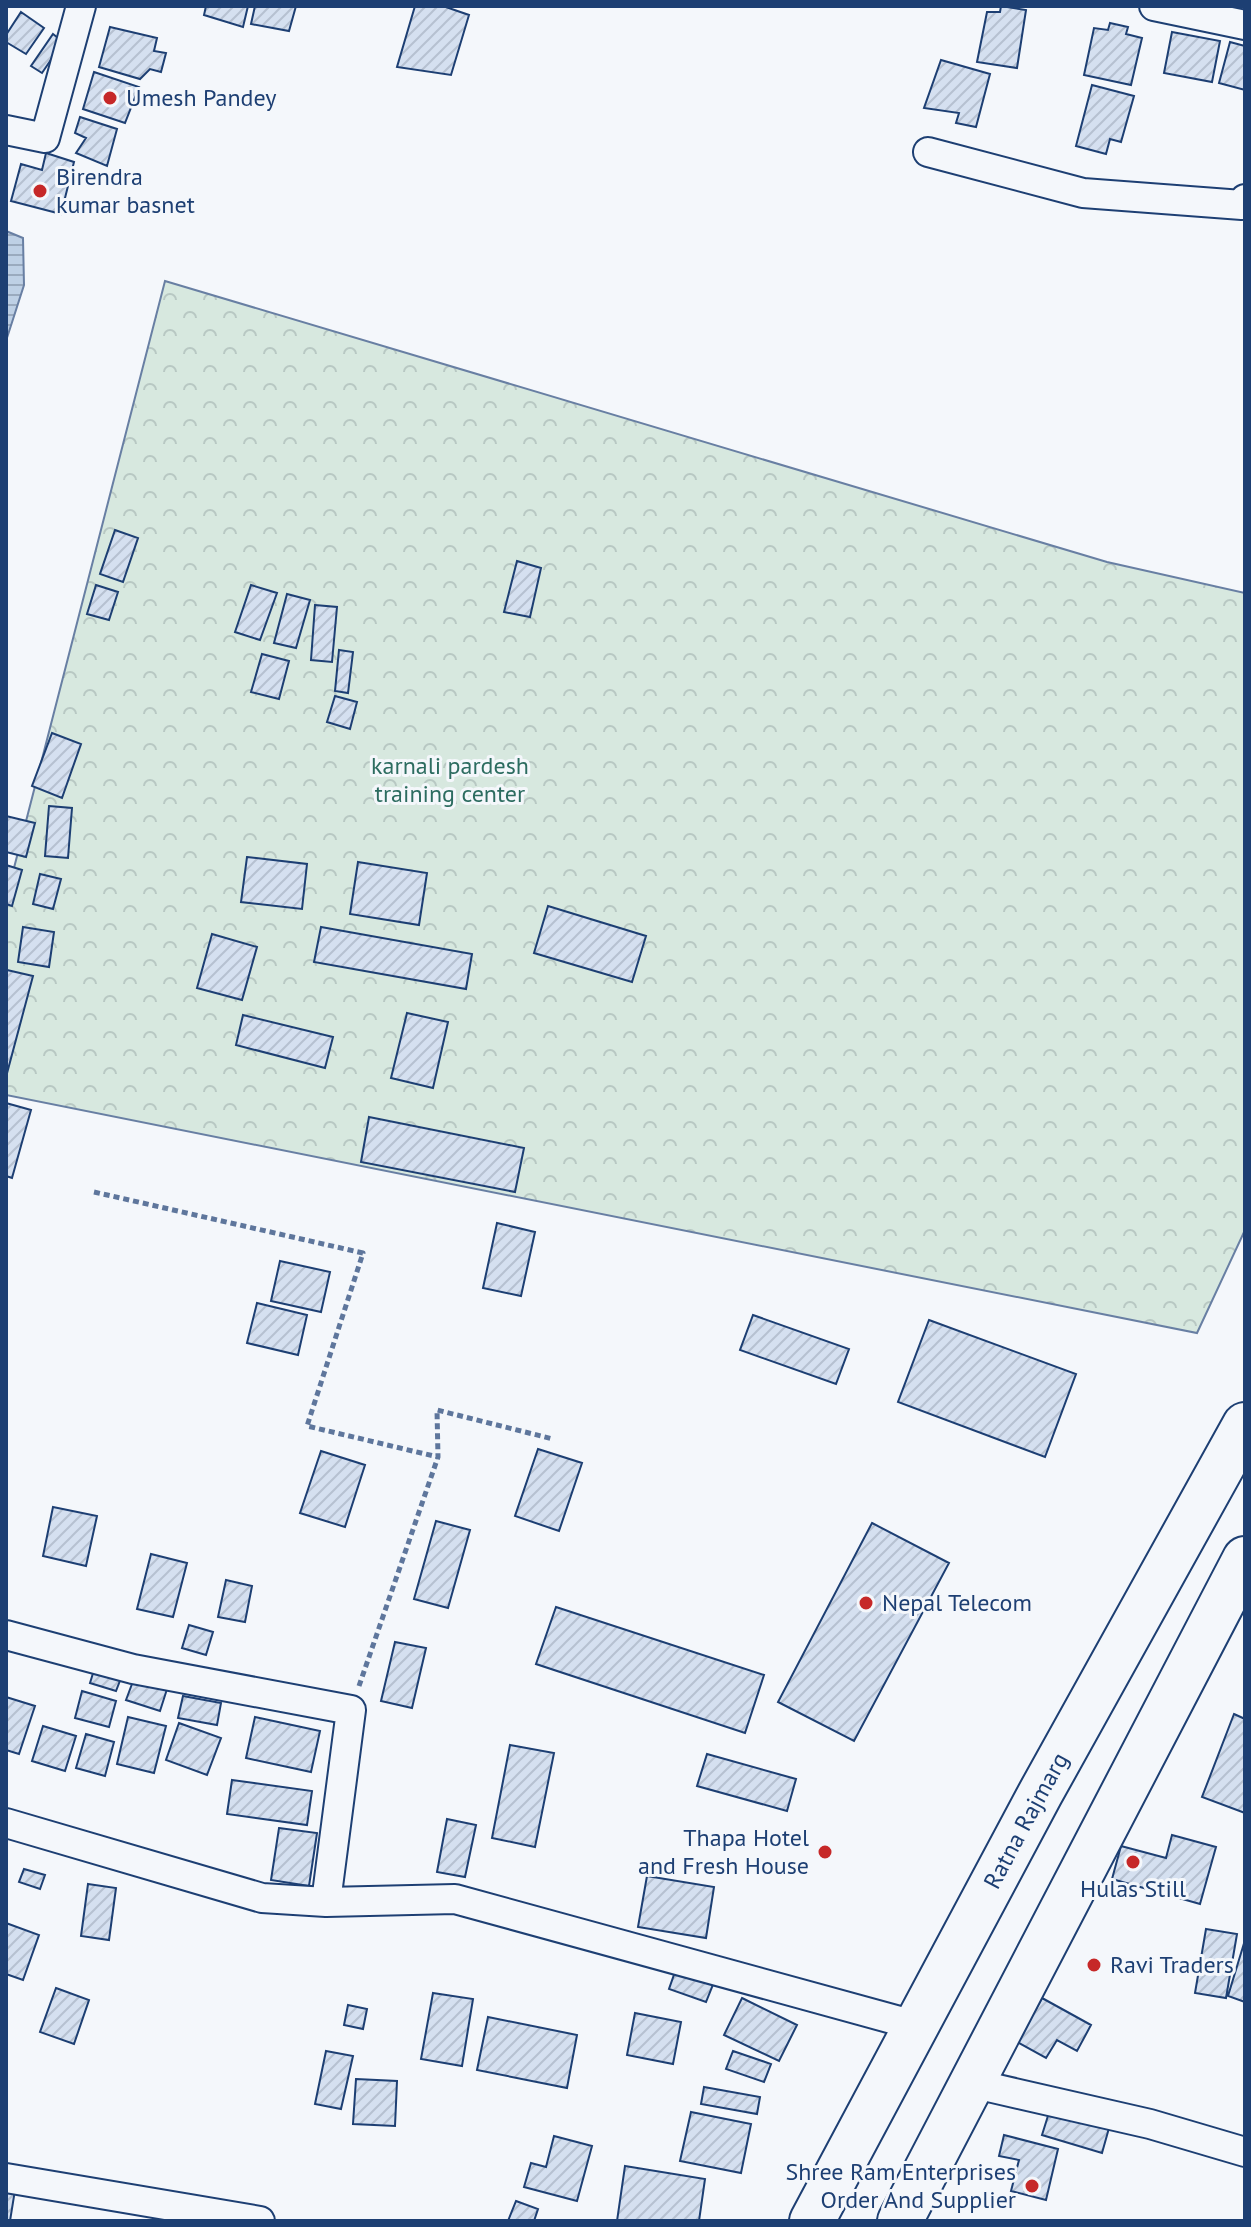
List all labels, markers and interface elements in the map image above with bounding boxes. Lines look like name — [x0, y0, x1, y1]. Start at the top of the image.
place label: Umesh Pandey — [126, 82, 276, 113]
marker: Umesh Pandey — [101, 89, 119, 107]
place label: Birendra kumar basnet — [56, 161, 195, 220]
marker: Birendra kumar basnet — [31, 182, 49, 200]
park label: karnali pardesh training center — [371, 750, 529, 809]
place label: Nepal Telecom — [882, 1587, 1032, 1618]
marker: Nepal Telecom — [857, 1594, 875, 1612]
street label: Ratna Rajmarg — [976, 1747, 1075, 1894]
place label: Thapa Hotel and Fresh House — [638, 1822, 809, 1881]
marker: Thapa Hotel and Fresh House — [816, 1843, 834, 1861]
marker: Hulas Still — [1124, 1853, 1142, 1871]
place label: Hulas Still — [1080, 1873, 1186, 1904]
place label: Ravi Traders — [1110, 1949, 1234, 1980]
marker: Ravi Traders — [1085, 1956, 1103, 1974]
place label: Shree Ram Enterprises Order And Supplier — [785, 2156, 1016, 2215]
marker: Shree Ram Enterprises Order And Supplier — [1023, 2177, 1041, 2195]

